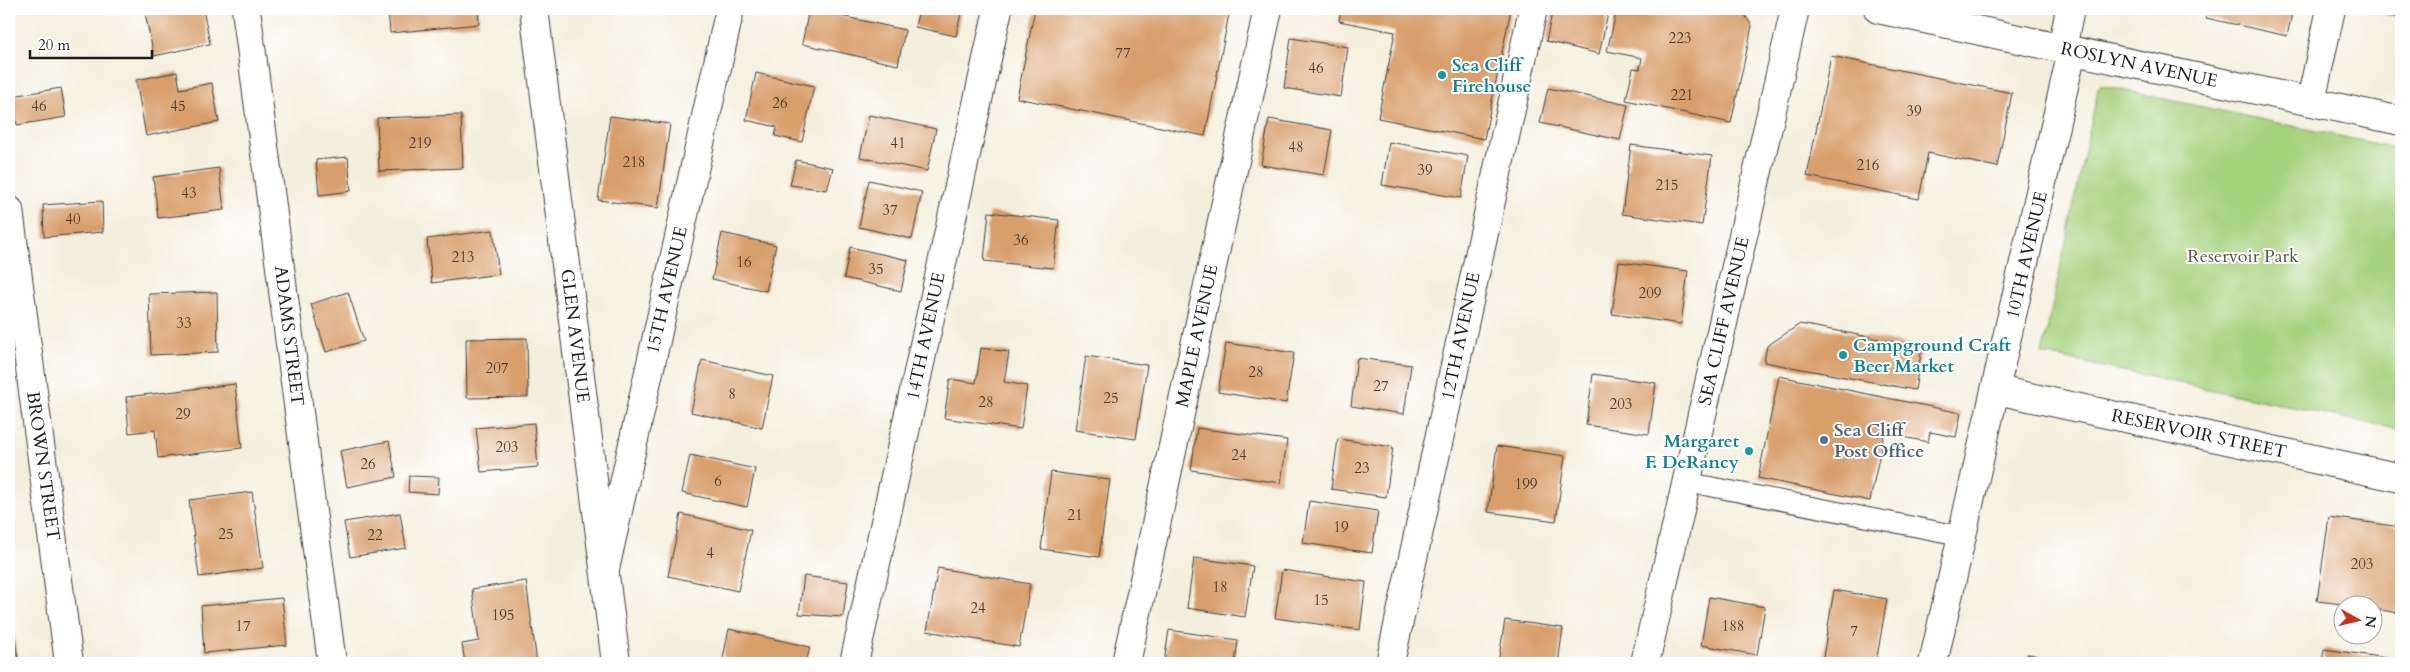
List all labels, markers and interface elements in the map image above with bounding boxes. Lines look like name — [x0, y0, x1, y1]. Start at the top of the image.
scale bar — [30, 28, 152, 60]
house number: 223 — [1668, 28, 1692, 48]
text: 20 m — [38, 35, 70, 55]
street label: ROSLYN AVENUE — [2058, 36, 2220, 94]
house number: 77 — [1115, 43, 1131, 63]
place label: Sea Cliff Firehouse — [1452, 53, 1532, 99]
house number: 46 — [1308, 58, 1324, 78]
marker: Sea Cliff Firehouse — [1436, 69, 1448, 81]
house number: 221 — [1670, 85, 1694, 105]
house number: 26 — [772, 93, 788, 113]
house number: 46 — [31, 96, 47, 116]
house number: 45 — [170, 96, 186, 116]
house number: 39 — [1906, 101, 1922, 121]
house number: 219 — [408, 133, 432, 153]
house number: 41 — [890, 133, 906, 153]
house number: 48 — [1288, 137, 1304, 157]
house number: 218 — [622, 152, 646, 172]
house number: 216 — [1856, 155, 1880, 175]
house number: 39 — [1417, 160, 1433, 180]
house number: 215 — [1655, 175, 1679, 195]
house number: 43 — [181, 183, 197, 203]
street label: 10TH AVENUE — [2000, 189, 2054, 321]
house number: 37 — [882, 200, 898, 220]
house number: 40 — [65, 209, 81, 229]
street label: 15TH AVENUE — [640, 224, 694, 356]
house number: 36 — [1013, 230, 1029, 250]
street label: SEA CLIFF AVENUE — [1692, 234, 1756, 408]
park label: Reservoir Park — [2187, 244, 2299, 269]
house number: 213 — [451, 247, 475, 267]
house number: 16 — [736, 252, 752, 272]
house number: 35 — [868, 259, 884, 279]
street label: MAPLE AVENUE — [1170, 262, 1224, 410]
street label: ADAMS STREET — [268, 264, 310, 408]
street label: GLEN AVENUE — [554, 268, 596, 404]
street label: 14TH AVENUE — [900, 270, 952, 402]
street label: 12TH AVENUE — [1435, 270, 1487, 402]
house number: 209 — [1638, 283, 1662, 303]
house number: 33 — [176, 313, 192, 333]
place label: Campground Craft Beer Market — [1853, 333, 2012, 379]
marker: Campground Craft Beer Market — [1837, 349, 1849, 361]
house number: 207 — [485, 358, 509, 378]
house number: 28 — [1248, 362, 1264, 382]
house number: 27 — [1373, 376, 1389, 396]
house number: 8 — [728, 384, 736, 404]
house number: 25 — [1103, 388, 1119, 408]
street label: BROWN STREET — [20, 390, 66, 542]
house number: 28 — [978, 392, 994, 412]
house number: 203 — [1609, 394, 1633, 414]
street label: RESERVOIR STREET — [2109, 403, 2289, 465]
house number: 29 — [175, 404, 191, 424]
place label: Sea Cliff Post Office — [1834, 418, 1924, 464]
place label: Margaret F. DeRancy — [1645, 429, 1740, 475]
marker: Sea Cliff Post Office — [1818, 434, 1830, 446]
house number: 203 — [495, 437, 519, 457]
house number: 24 — [1231, 445, 1247, 465]
marker: Margaret F. DeRancy — [1743, 445, 1755, 457]
house number: 26 — [360, 454, 376, 474]
house number: 23 — [1354, 458, 1370, 478]
house number: 6 — [714, 471, 722, 491]
house number: 199 — [1514, 474, 1538, 494]
house number: 21 — [1067, 505, 1083, 525]
house number: 19 — [1333, 517, 1349, 537]
house number: 25 — [218, 524, 234, 544]
house number: 22 — [367, 525, 383, 545]
house number: 4 — [706, 543, 714, 563]
house number: 203 — [2350, 554, 2374, 574]
house number: 18 — [1212, 577, 1228, 597]
house number: 15 — [1313, 590, 1329, 610]
north arrow — [2332, 594, 2382, 644]
house number: 24 — [970, 598, 986, 618]
house number: 195 — [491, 605, 515, 625]
text: N — [2360, 614, 2381, 629]
house number: 17 — [235, 616, 251, 636]
house number: 188 — [1721, 616, 1745, 636]
house number: 7 — [1850, 621, 1858, 641]

